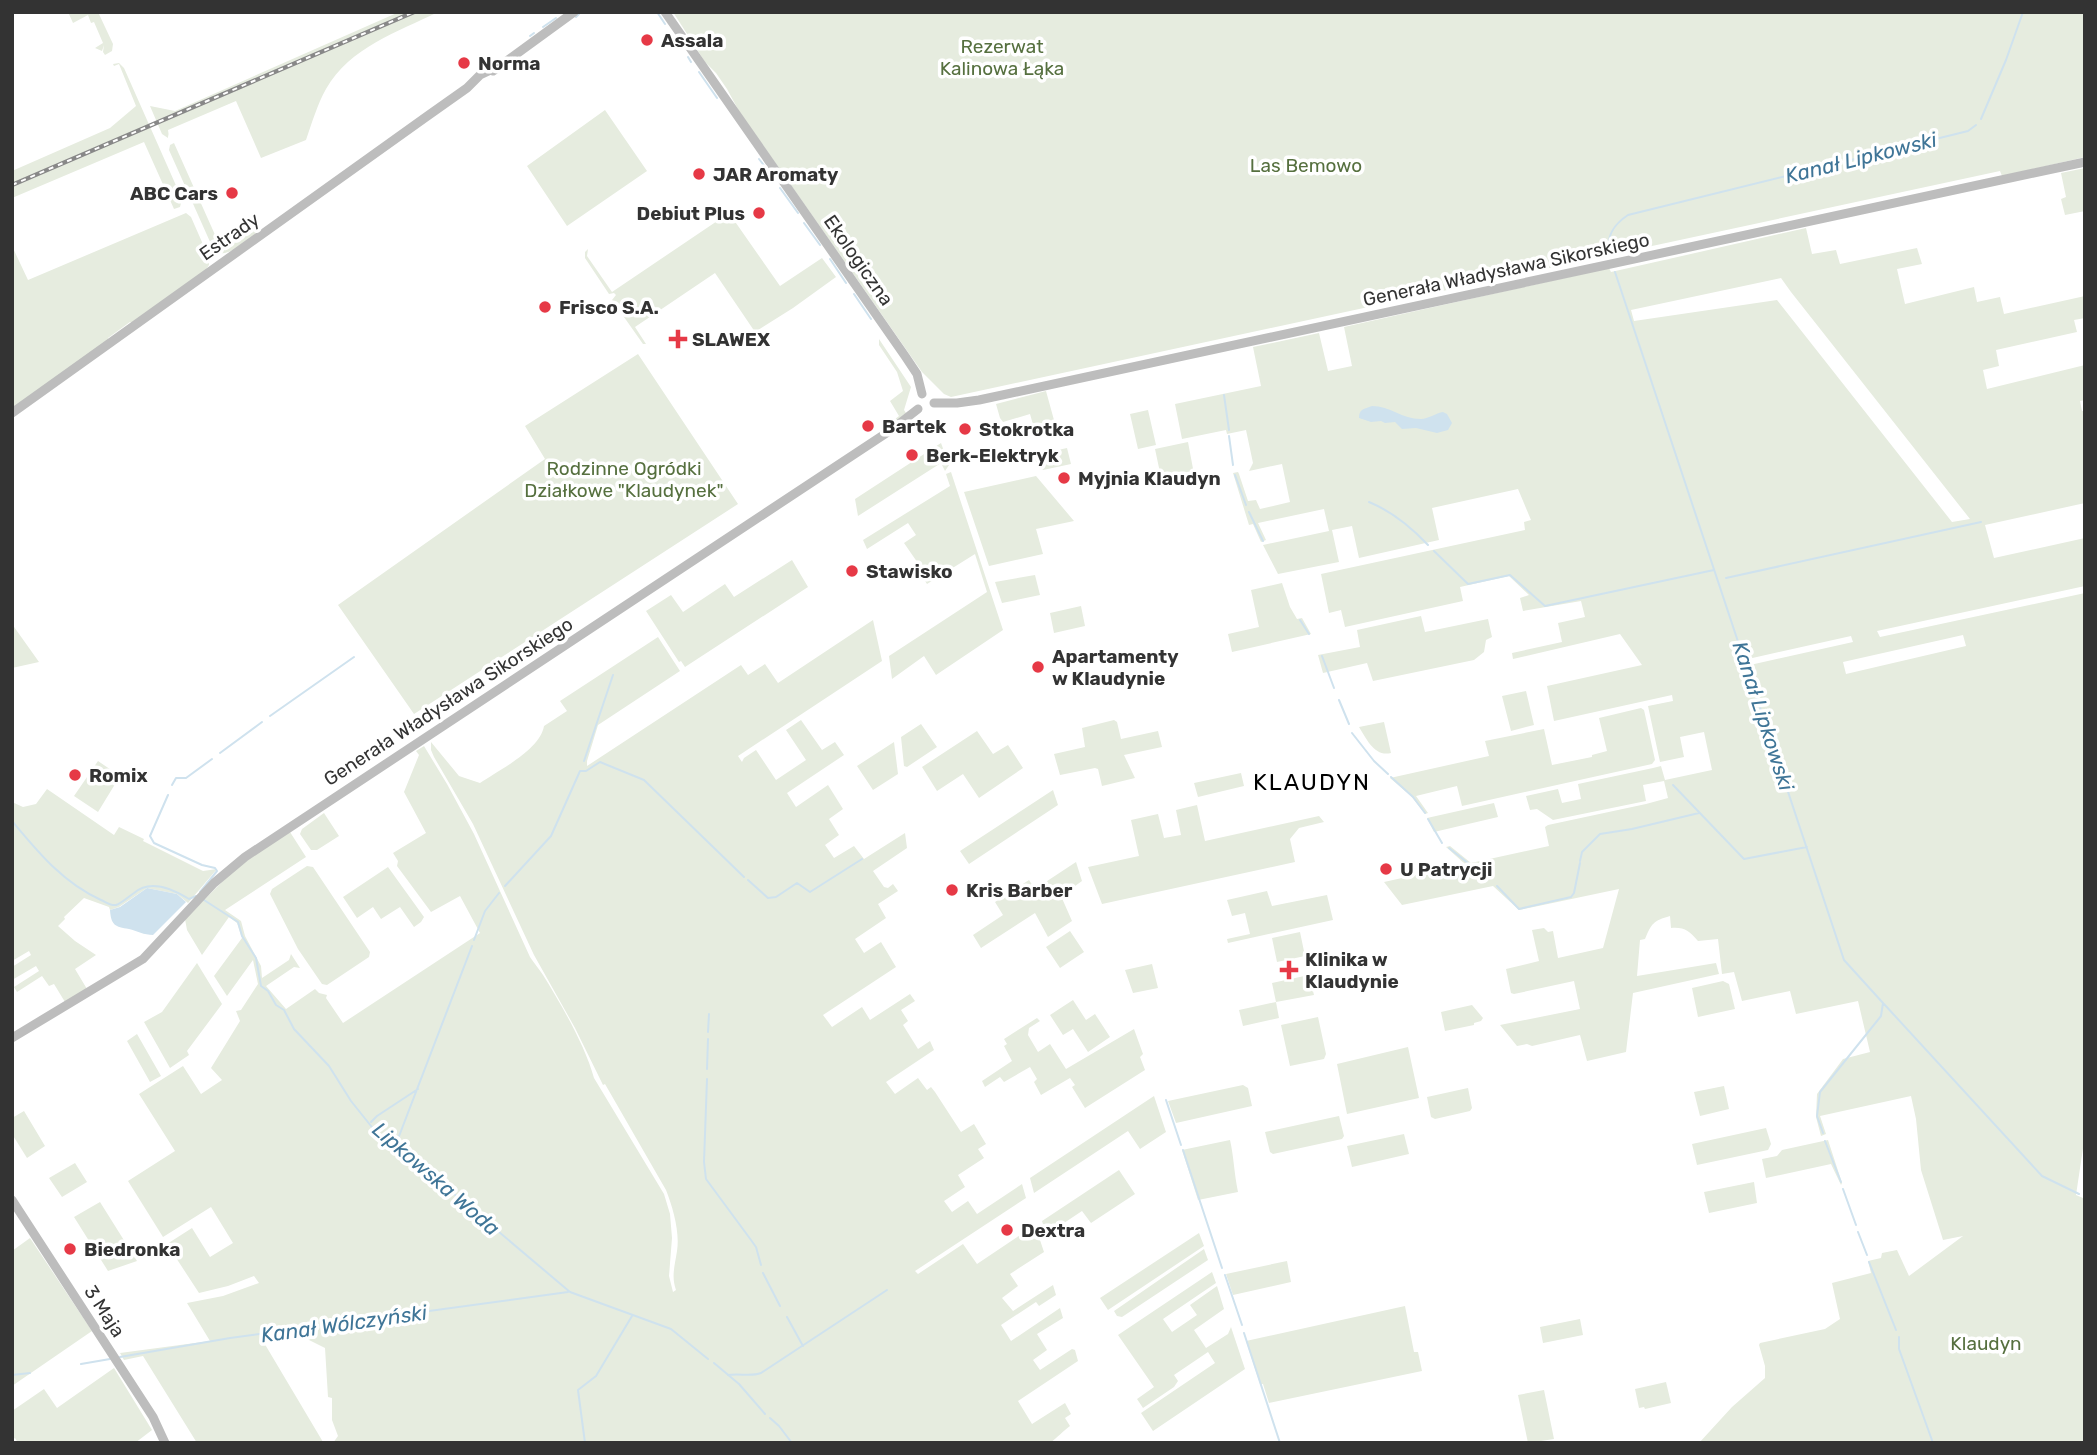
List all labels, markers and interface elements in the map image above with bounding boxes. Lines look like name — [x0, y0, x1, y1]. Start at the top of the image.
place label: Assala — [661, 29, 723, 52]
marker: Assala — [639, 32, 655, 48]
park label: Rezerwat Kalinowa Łąka — [940, 35, 1064, 80]
place label: Norma — [478, 52, 541, 75]
marker: Norma — [456, 55, 472, 71]
water label: Kanał Lipkowski — [1782, 126, 1940, 188]
park label: Las Bemowo — [1250, 154, 1362, 177]
place label: JAR Aromaty — [713, 163, 839, 186]
marker: JAR Aromaty — [691, 166, 707, 182]
place label: ABC Cars — [130, 182, 218, 205]
marker: ABC Cars — [224, 185, 240, 201]
place label: Debiut Plus — [637, 202, 745, 225]
marker: Debiut Plus — [751, 205, 767, 221]
street label: Estrady — [195, 207, 264, 265]
street label: Ekologiczna — [819, 211, 898, 310]
street label: Generała Władysława Sikorskiego — [1361, 228, 1651, 311]
place label: Frisco S.A. — [559, 296, 659, 319]
marker: Frisco S.A. — [537, 299, 553, 315]
place label: SLAWEX — [692, 328, 770, 351]
marker: SLAWEX — [670, 331, 686, 347]
place label: Bartek — [882, 415, 947, 438]
marker: Bartek — [860, 418, 876, 434]
place label: Stokrotka — [979, 418, 1074, 441]
marker: Stokrotka — [957, 421, 973, 437]
place label: Berk-Elektryk — [926, 444, 1059, 467]
marker: Berk-Elektryk — [904, 447, 920, 463]
park label: Rodzinne Ogródki Działkowe "Klaudynek" — [524, 457, 724, 502]
place label: Myjnia Klaudyn — [1078, 467, 1221, 490]
marker: Myjnia Klaudyn — [1056, 470, 1072, 486]
place label: Stawisko — [866, 560, 953, 583]
marker: Stawisko — [844, 563, 860, 579]
street label: Generała Władysława Sikorskiego — [319, 612, 577, 791]
water label: Kanał Lipkowski — [1728, 638, 1800, 794]
place label: Apartamenty w Klaudynie — [1052, 645, 1179, 690]
marker: Apartamenty w Klaudynie — [1030, 659, 1046, 675]
place label: Romix — [89, 764, 148, 787]
marker: Romix — [67, 767, 83, 783]
district label: KLAUDYN — [1253, 768, 1371, 796]
place label: U Patrycji — [1400, 858, 1492, 881]
marker: U Patrycji — [1378, 861, 1394, 877]
place label: Kris Barber — [966, 879, 1073, 902]
marker: Kris Barber — [944, 882, 960, 898]
place label: Klinika w Klaudynie — [1305, 948, 1399, 993]
marker: Klinika w Klaudynie — [1279, 960, 1299, 980]
water label: Lipkowska Woda — [368, 1117, 505, 1241]
place label: Dextra — [1021, 1219, 1085, 1242]
marker: Dextra — [999, 1222, 1015, 1238]
place label: Biedronka — [84, 1238, 181, 1261]
marker: Biedronka — [62, 1241, 78, 1257]
street label: 3 Maja — [79, 1281, 130, 1342]
water label: Kanał Wólczyński — [259, 1299, 429, 1348]
park label: Klaudyn — [1950, 1332, 2022, 1355]

